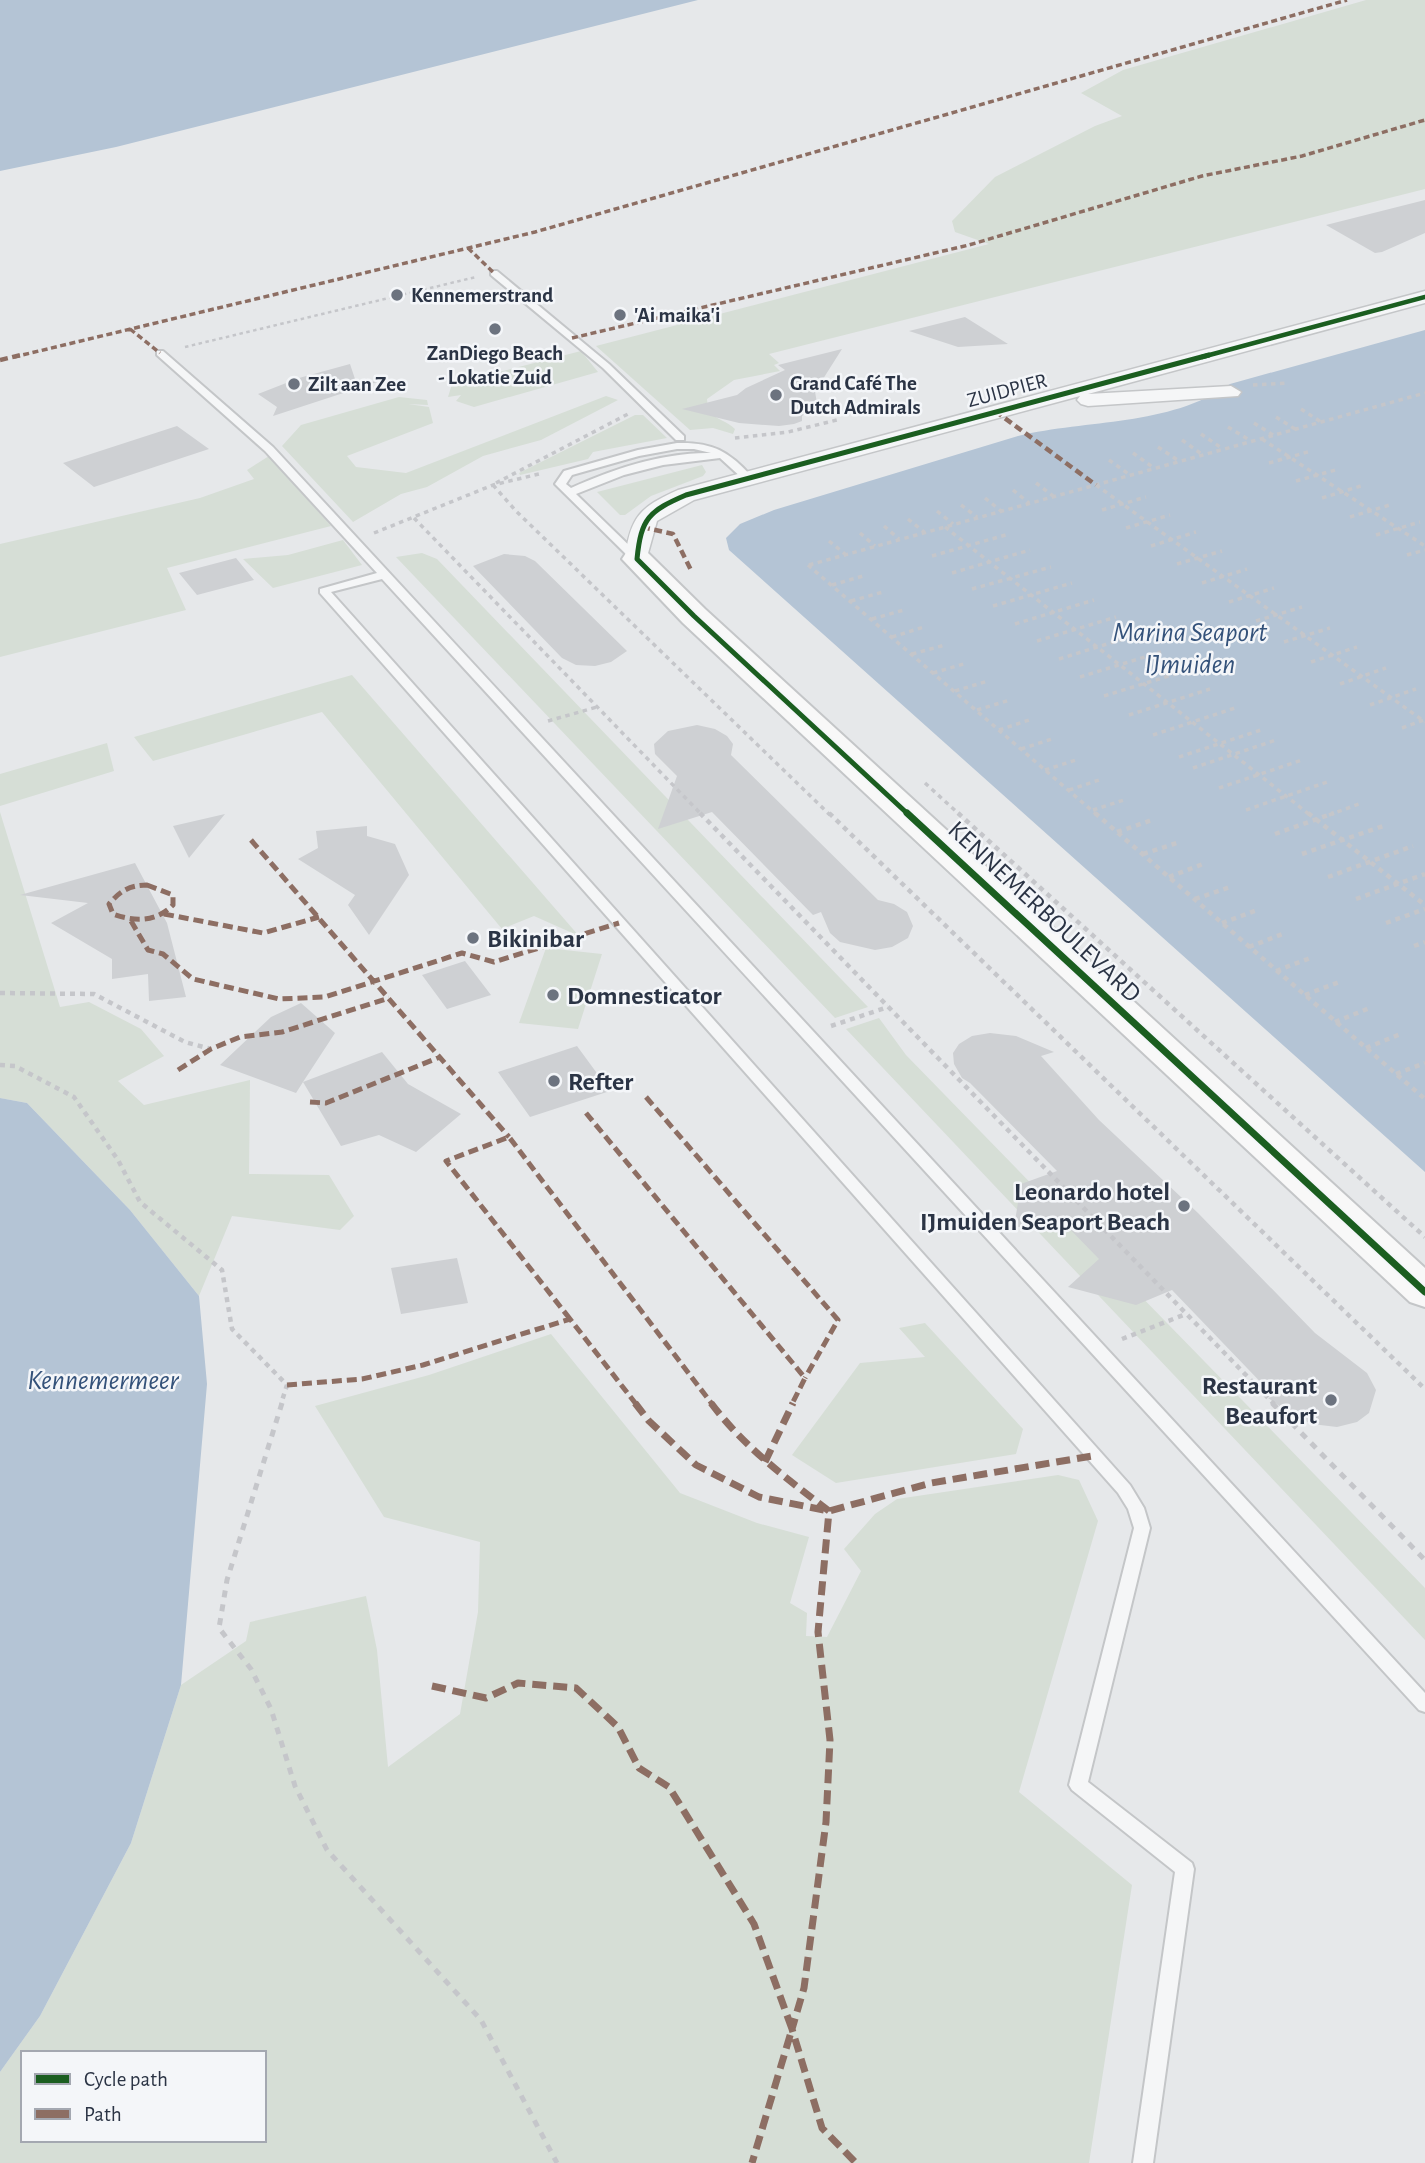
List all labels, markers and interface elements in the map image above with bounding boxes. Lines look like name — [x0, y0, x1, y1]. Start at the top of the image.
place label: Kennemerstrand — [411, 285, 553, 306]
marker: Kennemerstrand — [389, 287, 405, 303]
place label: 'Ai maika'i — [634, 305, 720, 326]
marker: 'Ai maika'i — [612, 307, 628, 323]
marker: ZanDiego Beach - Lokatie Zuid — [487, 321, 503, 337]
place label: ZanDiego Beach - Lokatie Zuid — [427, 343, 563, 388]
street label: ZUIDPIER — [965, 370, 1049, 411]
place label: Grand Café The Dutch Admirals — [790, 373, 921, 418]
place label: Zilt aan Zee — [308, 374, 406, 395]
marker: Zilt aan Zee — [286, 376, 302, 392]
marker: Grand Café The Dutch Admirals — [768, 387, 784, 403]
water label: Marina Seaport IJmuiden — [1113, 619, 1268, 679]
street label: KENNEMERBOULEVARD — [943, 816, 1146, 1007]
place label: Bikinibar — [487, 926, 584, 952]
marker: Bikinibar — [465, 930, 481, 946]
place label: Domnesticator — [567, 983, 722, 1009]
marker: Domnesticator — [545, 987, 561, 1003]
place label: Refter — [568, 1069, 633, 1095]
marker: Refter — [546, 1073, 562, 1089]
place label: Leonardo hotel IJmuiden Seaport Beach — [920, 1179, 1170, 1235]
marker: Leonardo hotel IJmuiden Seaport Beach — [1176, 1198, 1192, 1214]
water label: Kennemermeer — [27, 1367, 180, 1395]
place label: Restaurant Beaufort — [1202, 1373, 1317, 1429]
marker: Restaurant Beaufort — [1323, 1392, 1339, 1408]
legend — [21, 2051, 266, 2142]
text: Cycle path — [84, 2069, 168, 2090]
text: Path — [84, 2104, 122, 2125]

